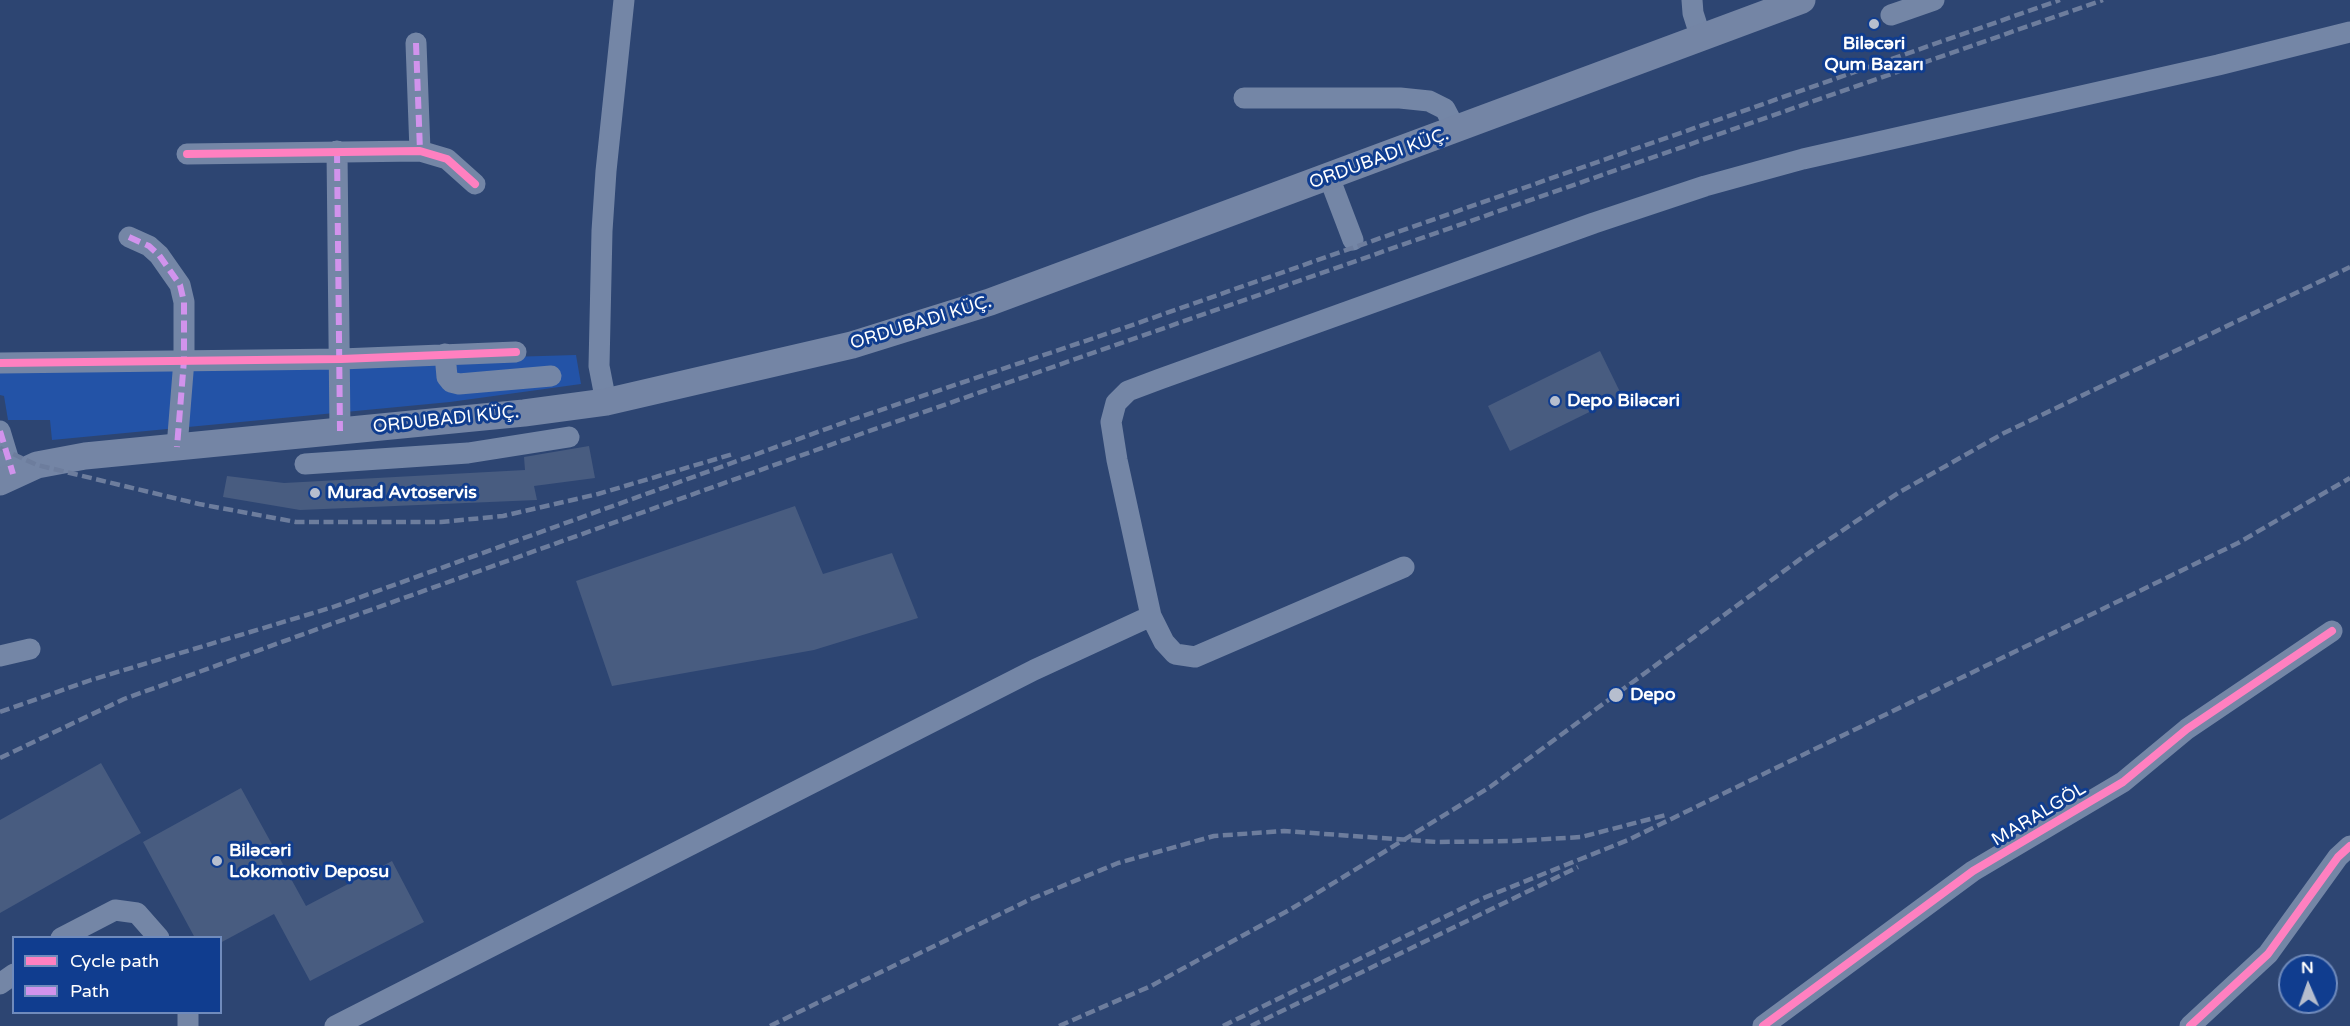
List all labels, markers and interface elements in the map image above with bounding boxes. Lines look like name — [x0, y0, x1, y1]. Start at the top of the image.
marker: Biləcəri Qum Bazarı — [1867, 17, 1881, 31]
place label: Biləcəri Qum Bazarı — [1824, 33, 1924, 76]
street label: ORDUBADI KÜÇ. — [1306, 124, 1452, 194]
street label: ORDUBADI KÜÇ. — [848, 291, 994, 355]
place label: Depo Biləcəri — [1567, 390, 1680, 412]
marker: Depo Biləcəri — [1548, 394, 1562, 408]
street label: ORDUBADI KÜÇ. — [372, 402, 520, 438]
place label: Murad Avtoservis — [327, 482, 477, 504]
marker: Murad Avtoservis — [308, 486, 322, 500]
place label: Depo — [1630, 684, 1676, 706]
marker: Depo — [1607, 686, 1625, 704]
street label: MARALGÖL — [1988, 778, 2090, 852]
place label: Biləcəri Lokomotiv Deposu — [229, 840, 389, 882]
marker: Biləcəri Lokomotiv Deposu — [210, 854, 224, 868]
legend — [12, 936, 222, 1014]
text: Cycle path — [70, 950, 159, 972]
north arrow — [2278, 954, 2338, 1014]
text: N — [2301, 958, 2314, 978]
text: Path — [70, 980, 109, 1002]

